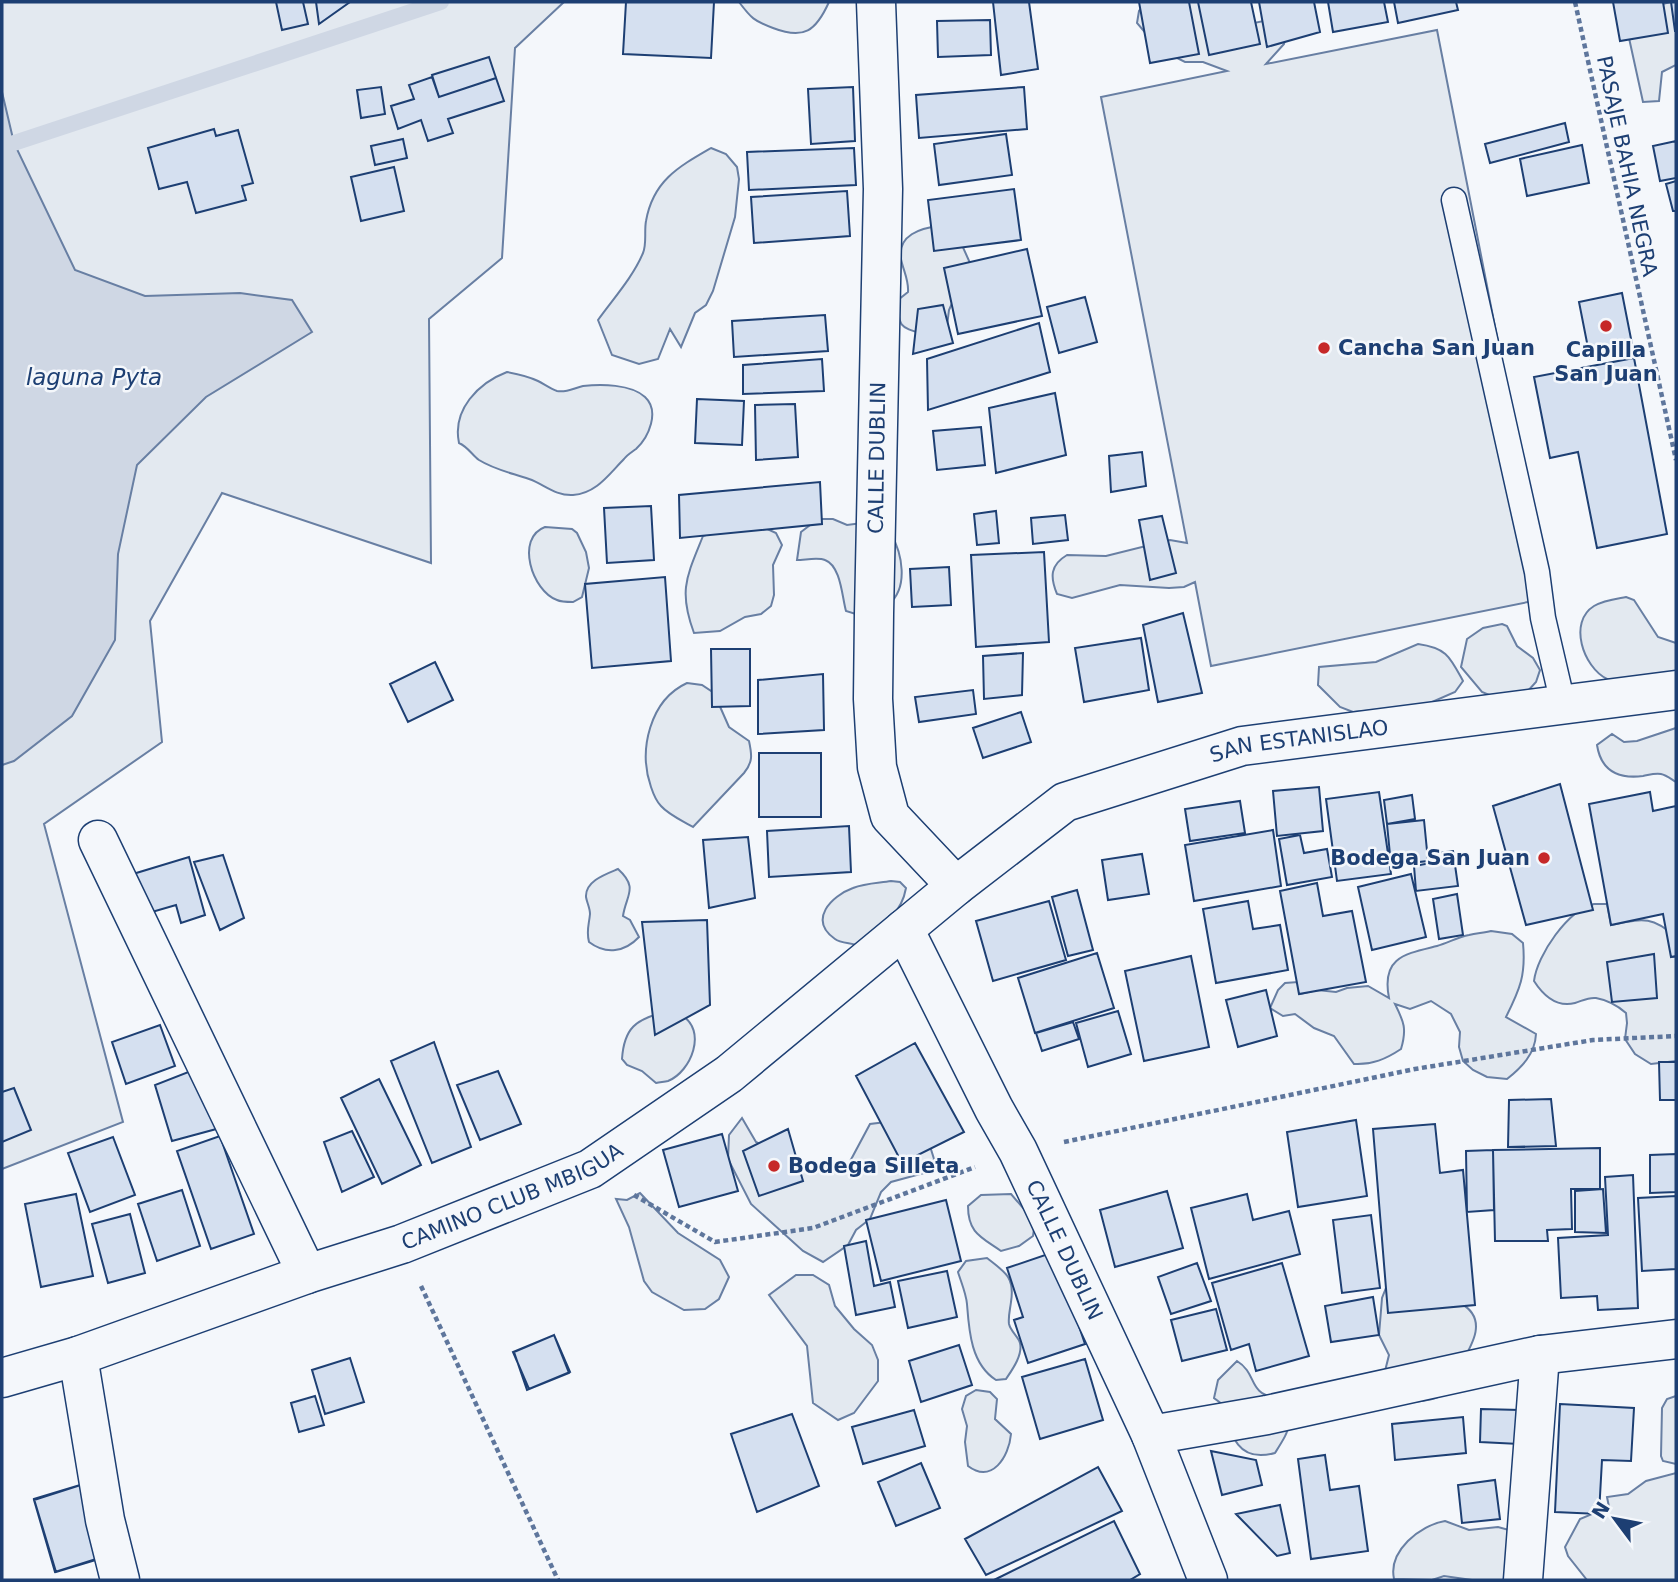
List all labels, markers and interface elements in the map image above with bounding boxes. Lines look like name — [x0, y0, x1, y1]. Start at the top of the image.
street label: PASAJE BAHIA NEGRA — [1592, 53, 1662, 279]
marker: Capilla San Juan — [1598, 318, 1614, 334]
place label: Cancha San Juan — [1338, 336, 1535, 360]
place label: Capilla San Juan — [1554, 338, 1658, 386]
marker: Cancha San Juan — [1316, 340, 1332, 356]
water label: laguna Pyta — [26, 364, 162, 390]
street label: CALLE DUBLIN — [864, 382, 890, 534]
street label: SAN ESTANISLAO — [1207, 715, 1390, 767]
place label: Bodega San Juan — [1330, 846, 1530, 870]
marker: Bodega San Juan — [1536, 850, 1552, 866]
street label: CAMINO CLUB MBIGUA — [398, 1138, 628, 1255]
place label: Bodega Silleta — [788, 1154, 959, 1178]
marker: Bodega Silleta — [766, 1158, 782, 1174]
street label: CALLE DUBLIN — [1021, 1176, 1107, 1324]
north arrow — [1580, 1484, 1650, 1554]
text: N — [1587, 1497, 1614, 1523]

